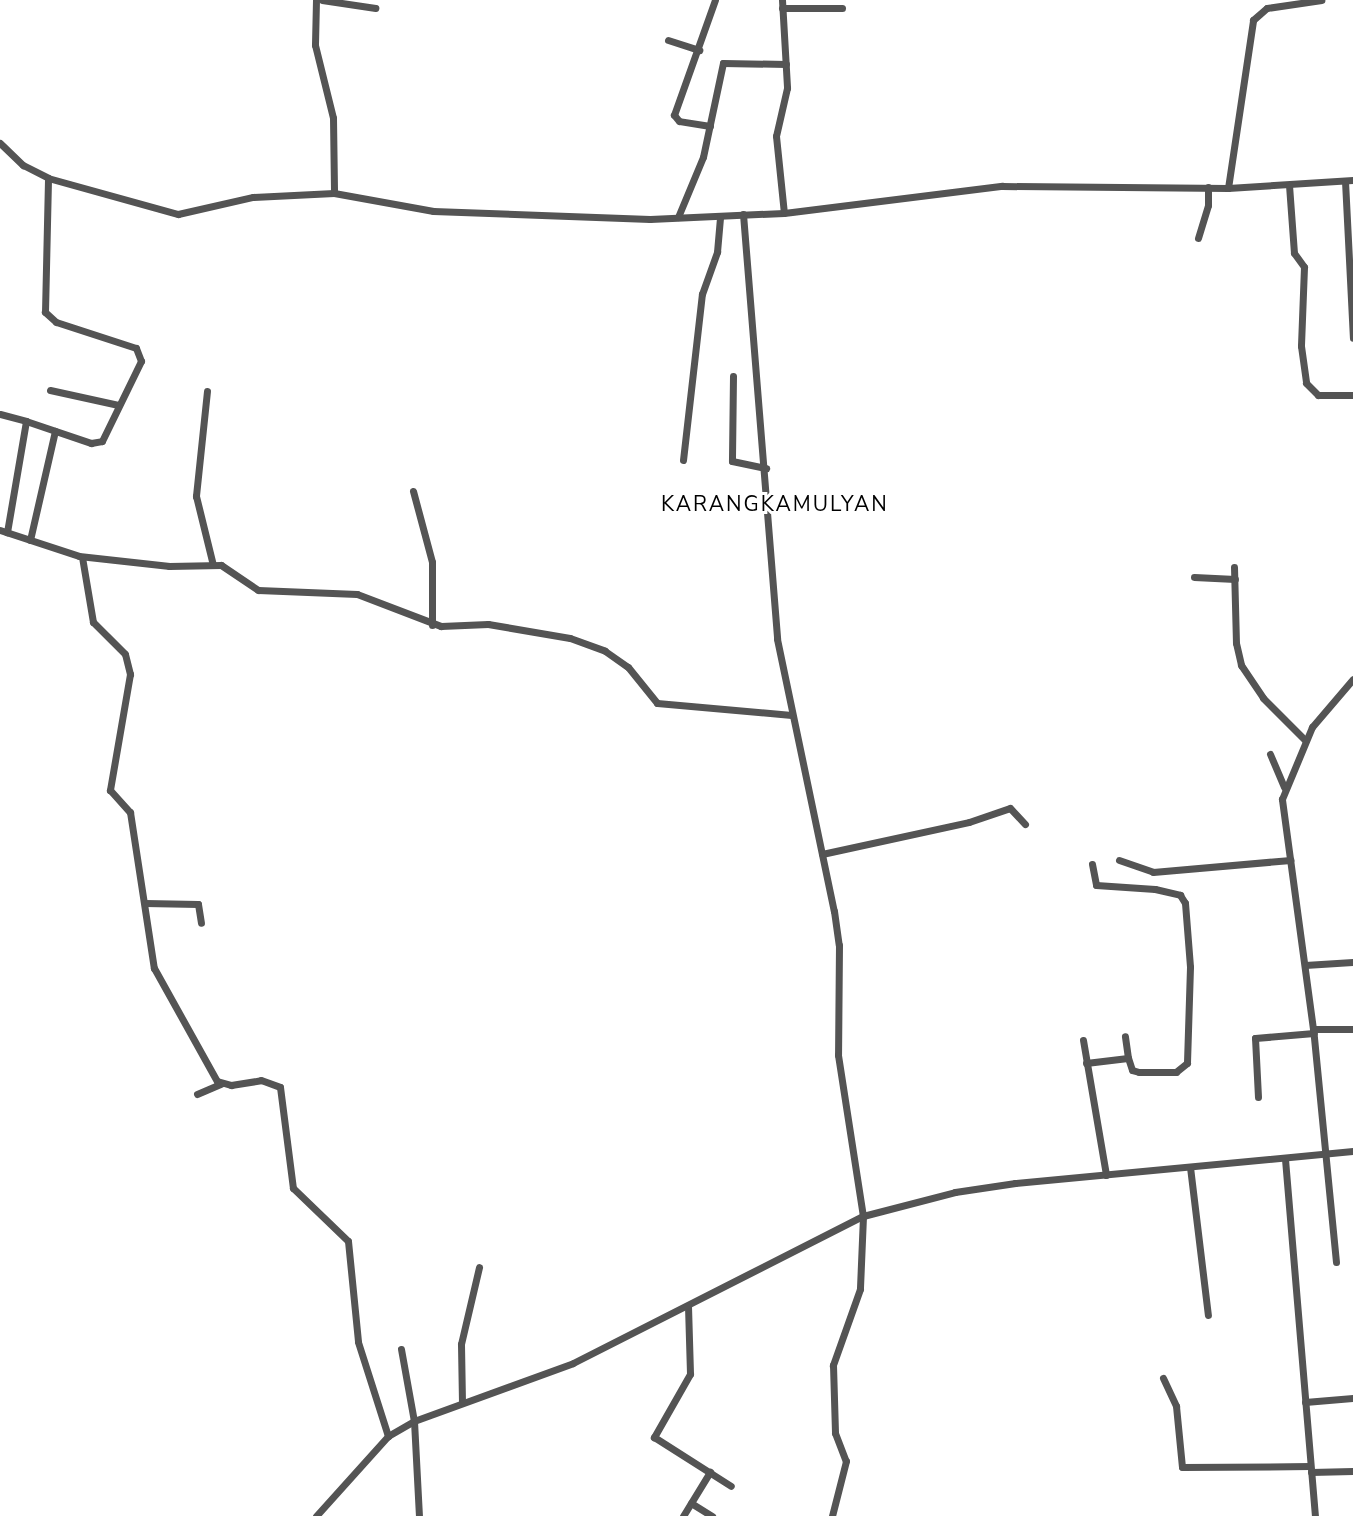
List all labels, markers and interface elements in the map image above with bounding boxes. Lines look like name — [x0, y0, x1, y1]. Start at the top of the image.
district label: KARANGKAMULYAN — [663, 491, 887, 517]

